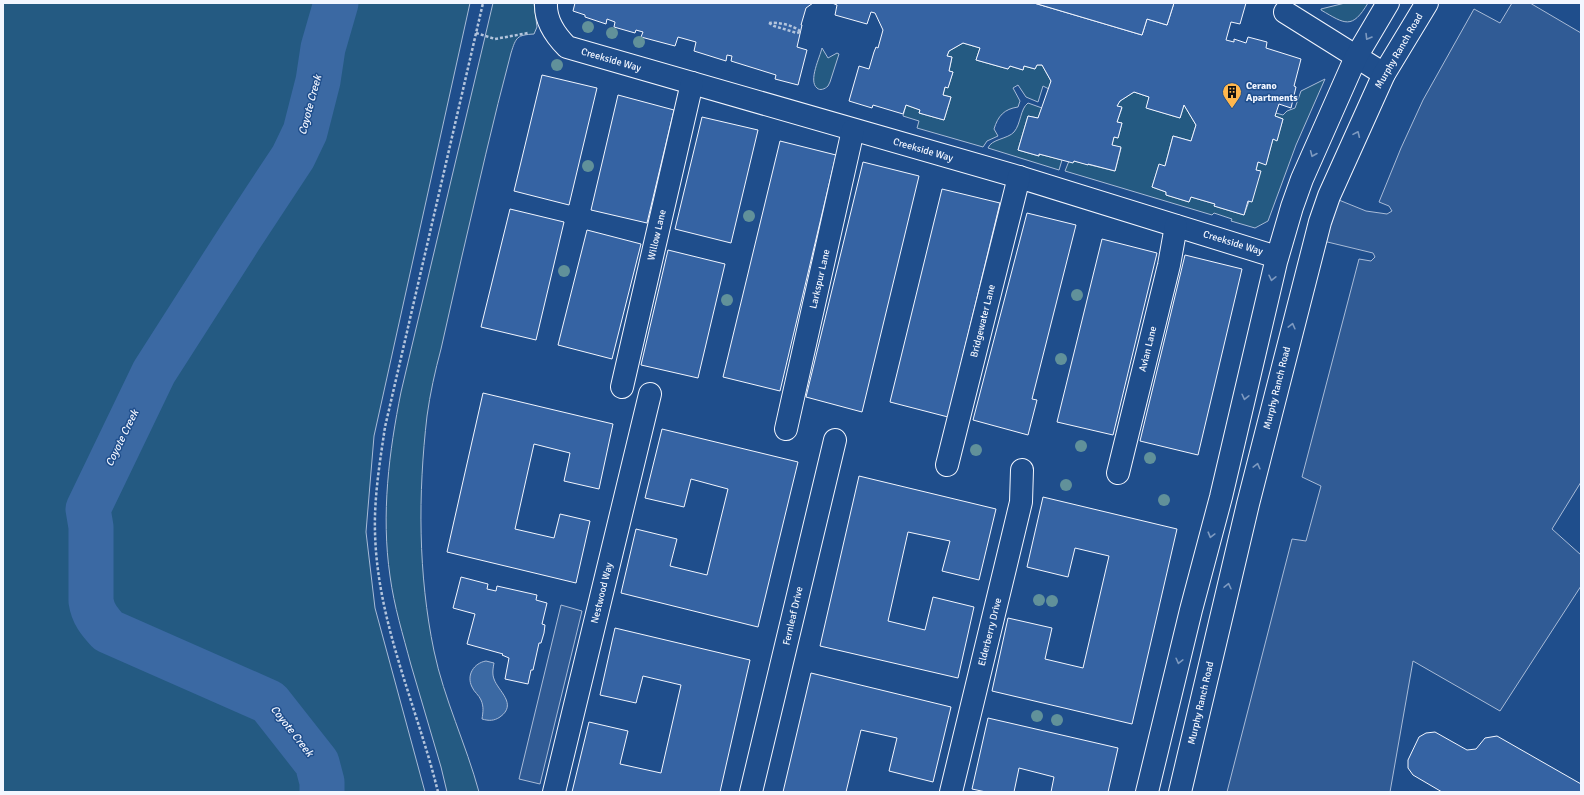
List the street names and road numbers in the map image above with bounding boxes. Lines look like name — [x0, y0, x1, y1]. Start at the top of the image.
street label: Murphy Ranch Road — [1373, 11, 1425, 91]
street label: Creekside Way — [580, 46, 643, 74]
street label: Creekside Way — [892, 136, 955, 164]
street label: Willow Lane — [645, 208, 669, 262]
street label: Creekside Way — [1202, 228, 1265, 258]
street label: Larkspur Lane — [807, 248, 833, 310]
street label: Bridgewater Lane — [968, 283, 998, 359]
street label: Avian Lane — [1137, 325, 1159, 373]
street label: Murphy Ranch Road — [1261, 345, 1293, 431]
street label: Nestwood Way — [589, 561, 615, 625]
street label: Fernleaf Drive — [780, 585, 806, 647]
street label: Elderberry Drive — [976, 597, 1004, 667]
street label: Murphy Ranch Road — [1186, 660, 1216, 746]

